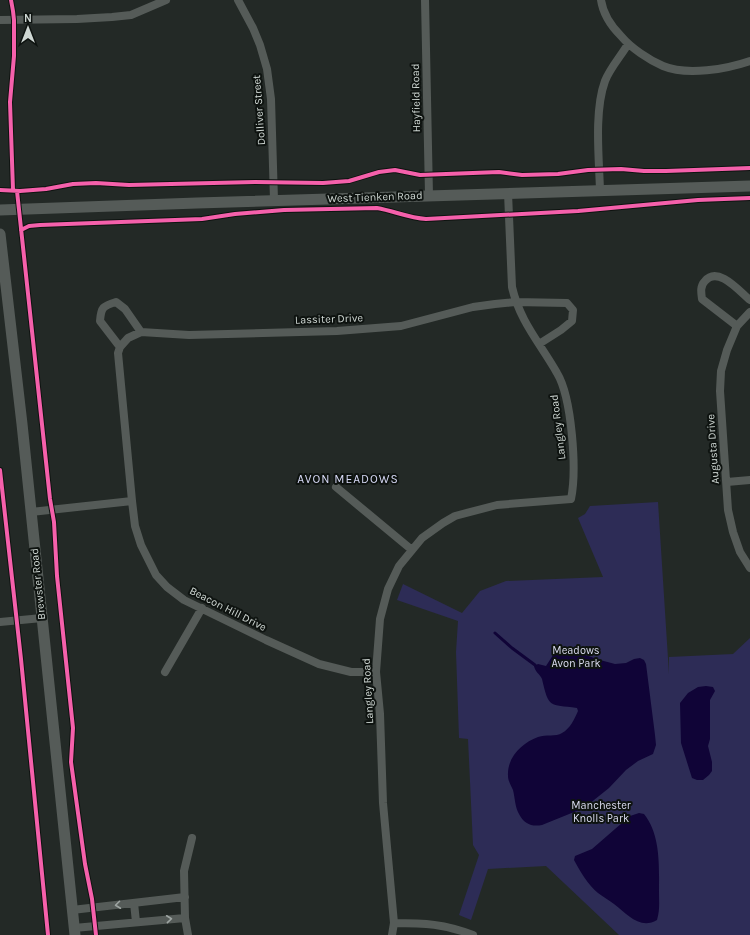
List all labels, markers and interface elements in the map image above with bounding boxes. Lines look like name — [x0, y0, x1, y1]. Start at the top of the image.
north arrow — [8, 8, 48, 48]
text: N — [24, 12, 32, 25]
street label: Hayfield Road — [409, 64, 423, 132]
street label: Dolliver Street — [250, 74, 268, 146]
street label: West Tienken Road — [327, 189, 423, 205]
street label: Lassiter Drive — [295, 311, 364, 327]
street label: Langley Road — [548, 394, 568, 460]
street label: Augusta Drive — [704, 413, 722, 484]
district label: AVON MEADOWS — [297, 472, 399, 486]
street label: Brewster Road — [28, 548, 48, 620]
street label: Beacon Hill Drive — [187, 584, 269, 634]
park label: Meadows Avon Park — [551, 644, 601, 670]
street label: Langley Road — [360, 658, 376, 724]
park label: Manchester Knolls Park — [571, 799, 631, 825]
one-way arrow — [115, 900, 121, 909]
one-way arrow — [166, 915, 172, 924]

